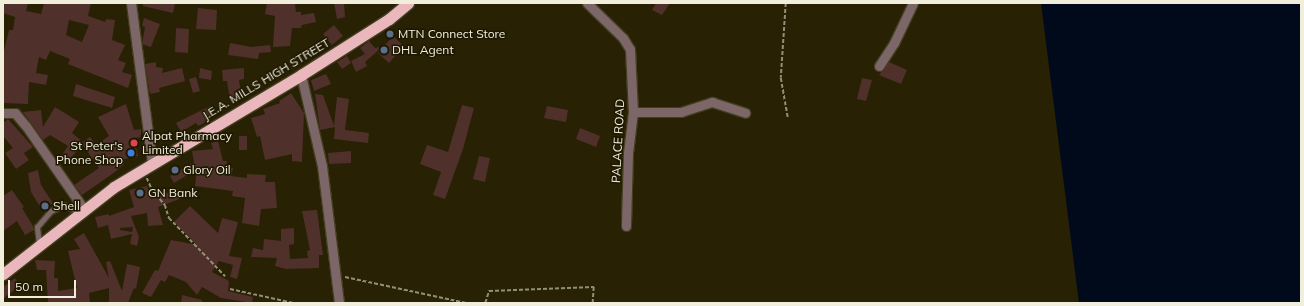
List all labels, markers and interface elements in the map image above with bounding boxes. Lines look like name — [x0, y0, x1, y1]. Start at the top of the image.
place label: MTN Connect Store — [398, 27, 505, 41]
marker: MTN Connect Store — [385, 29, 395, 39]
street label: J.E.A. MILLS HIGH STREET — [200, 35, 332, 123]
place label: DHL Agent — [392, 43, 454, 57]
marker: DHL Agent — [379, 45, 389, 55]
street label: PALACE ROAD — [609, 99, 627, 183]
place label: Alpat Pharmacy Limited — [142, 129, 232, 157]
marker: Alpat Pharmacy Limited — [129, 138, 139, 148]
place label: St Peter's Phone Shop — [56, 139, 123, 167]
marker: St Peter's Phone Shop — [126, 148, 136, 158]
place label: Glory Oil — [183, 163, 231, 177]
marker: Glory Oil — [170, 165, 180, 175]
place label: GN Bank — [148, 186, 197, 200]
marker: GN Bank — [135, 188, 145, 198]
place label: Shell — [53, 199, 80, 213]
marker: Shell — [40, 201, 50, 211]
scale bar — [10, 272, 78, 298]
text: 50 m — [15, 279, 43, 294]

